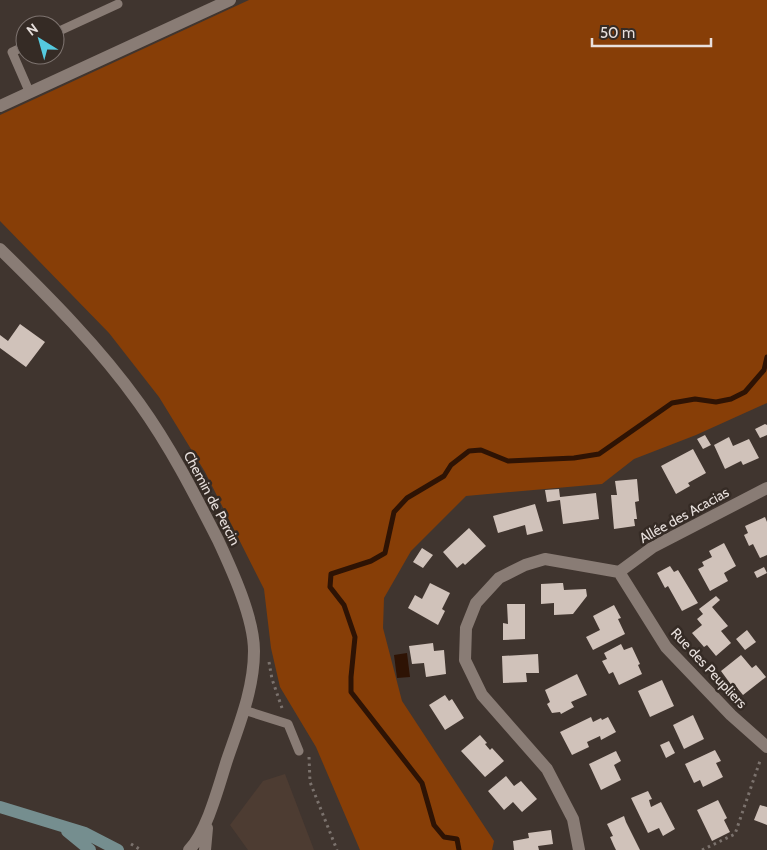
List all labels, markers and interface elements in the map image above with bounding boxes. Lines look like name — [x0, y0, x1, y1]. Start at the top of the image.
north arrow — [15, 15, 65, 65]
scale bar — [592, 15, 711, 47]
text: N — [23, 19, 42, 40]
text: 50 m — [600, 24, 635, 42]
street label: Chemin de Percin — [180, 448, 244, 548]
street label: Allée des Acacias — [636, 483, 732, 547]
street label: Rue des Peupliers — [667, 624, 751, 712]

